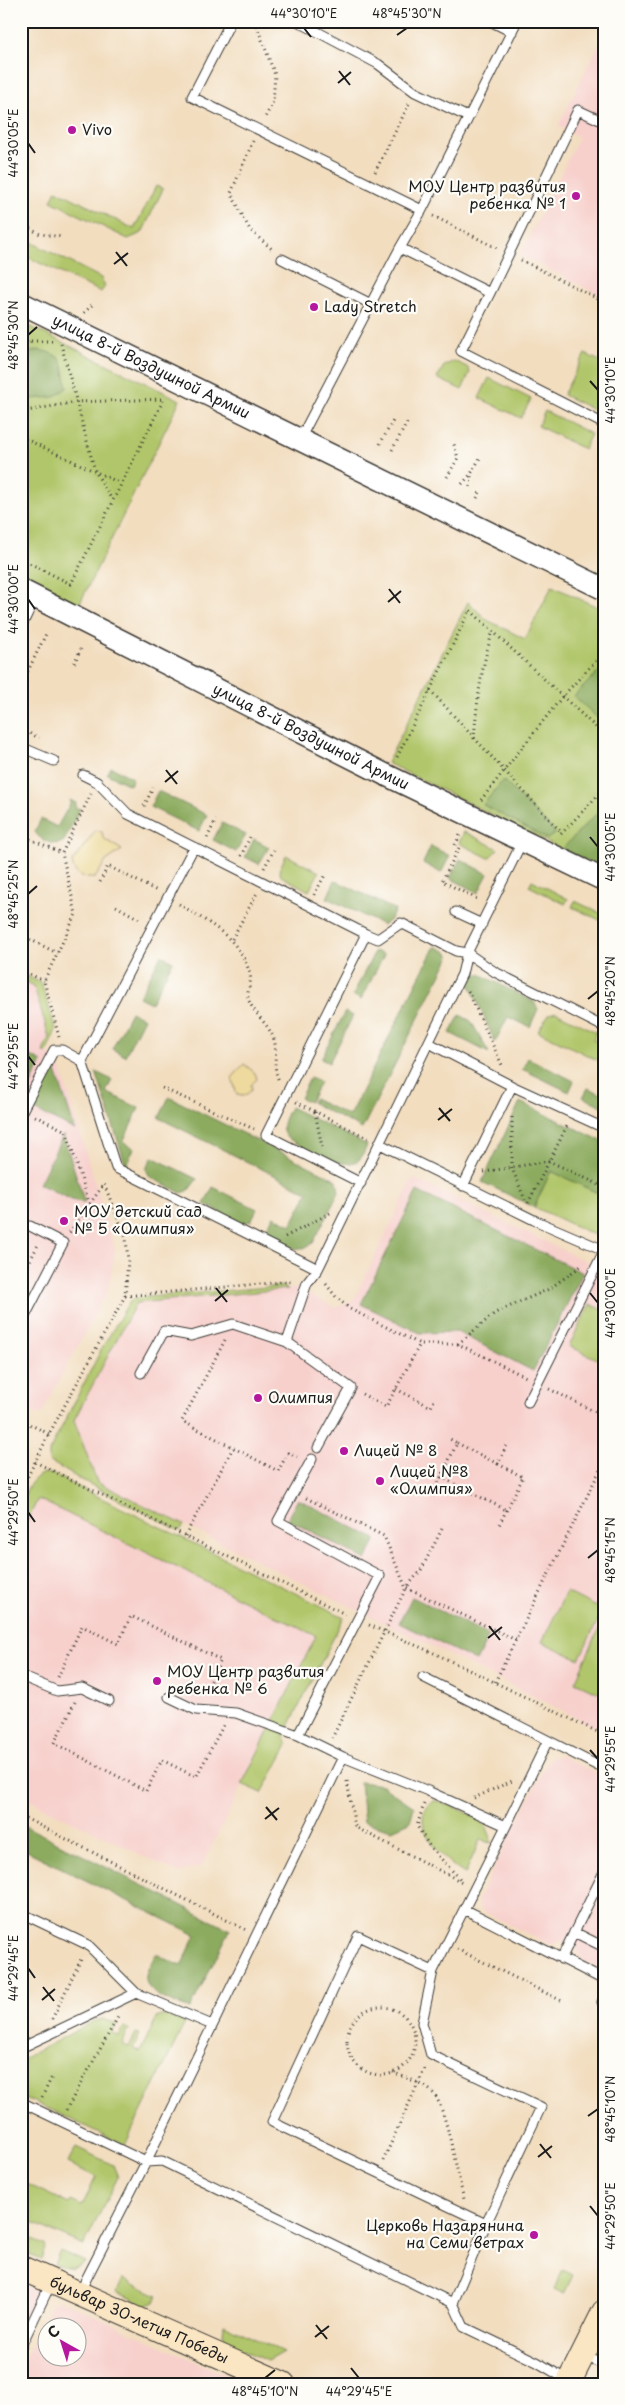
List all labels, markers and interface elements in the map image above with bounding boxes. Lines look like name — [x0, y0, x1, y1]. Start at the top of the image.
text: 44°30'10"E — [271, 4, 337, 22]
text: 48°45'30"N — [372, 4, 442, 22]
text: 44°30'05"E — [4, 109, 22, 177]
place label: Vivo — [82, 117, 112, 140]
marker: Vivo — [66, 124, 78, 136]
place label: МОУ Центр развития ребенка № 1 — [408, 174, 566, 214]
marker: МОУ Центр развития ребенка № 1 — [570, 190, 582, 202]
place label: Lady Stretch — [324, 294, 417, 317]
text: 48°45'30"N — [4, 300, 22, 370]
marker: Lady Stretch — [308, 301, 320, 313]
street label: улица 8-й Воздушной Армии — [49, 307, 255, 424]
text: 44°30'10"E — [601, 357, 619, 423]
text: 44°30'00"E — [4, 564, 22, 634]
street label: улица 8-й Воздушной Армии — [209, 676, 414, 795]
text: 44°30'05"E — [601, 813, 619, 881]
text: 48°45'25"N — [4, 860, 22, 928]
text: 48°45'20"N — [601, 956, 619, 1026]
text: 44°29'55"E — [4, 1023, 22, 1089]
place label: МОУ детский сад № 5 «Олимпия» — [74, 1199, 202, 1239]
marker: МОУ детский сад № 5 «Олимпия» — [58, 1215, 70, 1227]
text: 44°30'00"E — [601, 1268, 619, 1338]
place label: Олимпия — [268, 1385, 333, 1408]
marker: Олимпия — [252, 1392, 264, 1404]
place label: Лицей № 8 — [354, 1438, 438, 1461]
marker: Лицей № 8 — [338, 1445, 350, 1457]
place label: Лицей №8 «Олимпия» — [390, 1459, 473, 1499]
marker: Лицей №8 «Олимпия» — [374, 1475, 386, 1487]
text: 44°29'50"E — [4, 1478, 22, 1546]
text: 48°45'15"N — [601, 1517, 619, 1583]
place label: МОУ Центр развития ребенка № 6 — [167, 1659, 325, 1699]
marker: МОУ Центр развития ребенка № 6 — [151, 1675, 163, 1687]
text: 44°29'55"E — [601, 1726, 619, 1792]
text: 44°29'45"E — [4, 1935, 22, 2001]
text: 48°45'10"N — [601, 2076, 619, 2142]
text: 44°29'50"E — [601, 2182, 619, 2250]
place label: Церковь Назарянина на Семи ветрах — [366, 2213, 525, 2253]
marker: Церковь Назарянина на Семи ветрах — [528, 2229, 540, 2241]
street label: бульвар 30-летия Победы — [46, 2269, 233, 2369]
north arrow — [38, 2318, 88, 2368]
text: С — [43, 2320, 64, 2343]
text: 48°45'10"N — [232, 2382, 298, 2400]
text: 44°29'45"E — [326, 2382, 392, 2400]

